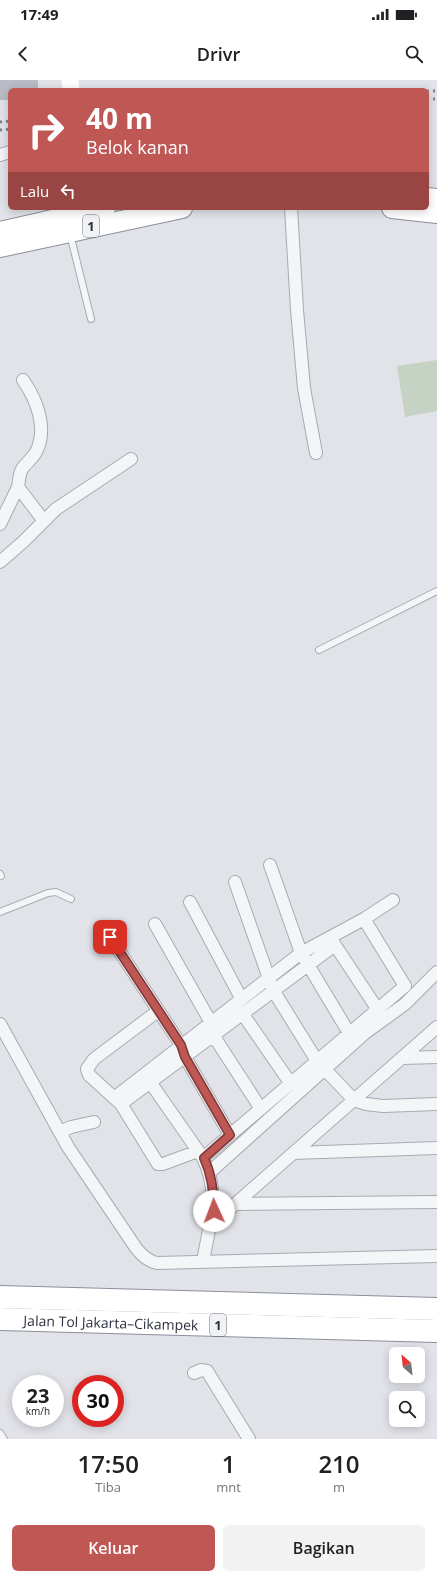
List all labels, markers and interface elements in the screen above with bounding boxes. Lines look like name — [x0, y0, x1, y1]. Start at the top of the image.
text: 17:49 — [20, 4, 59, 24]
text: Drivr — [197, 42, 240, 66]
icon: back — [12, 43, 34, 65]
icon: search — [403, 43, 425, 65]
text: 40 m — [86, 99, 153, 137]
icon: right — [20, 104, 72, 156]
text: Belok kanan — [86, 135, 189, 159]
icon: left — [57, 180, 79, 202]
text: Lalu — [20, 181, 49, 201]
road number: 1 — [83, 215, 99, 237]
pin — [93, 920, 127, 954]
icon: arrive — [99, 926, 121, 948]
position arrow — [193, 1190, 235, 1232]
street label: Jalan Tol Jakarta–Cikampek — [21, 1310, 199, 1334]
road number: 1 — [210, 1314, 226, 1336]
north arrow — [389, 1347, 425, 1383]
map controls — [389, 1347, 425, 1427]
speed limit sign: 30 — [72, 1375, 124, 1427]
text: 23 — [27, 1382, 49, 1409]
button: search — [389, 1391, 425, 1427]
text: km/h — [26, 1404, 50, 1418]
text: 17:50 — [77, 1447, 139, 1480]
text: 1 — [222, 1447, 236, 1480]
text: 210 — [318, 1447, 360, 1480]
text: Tiba — [95, 1478, 121, 1496]
text: mnt — [216, 1478, 241, 1496]
text: m — [333, 1478, 345, 1496]
button: Keluar — [12, 1525, 215, 1571]
button: Bagikan — [223, 1525, 425, 1571]

